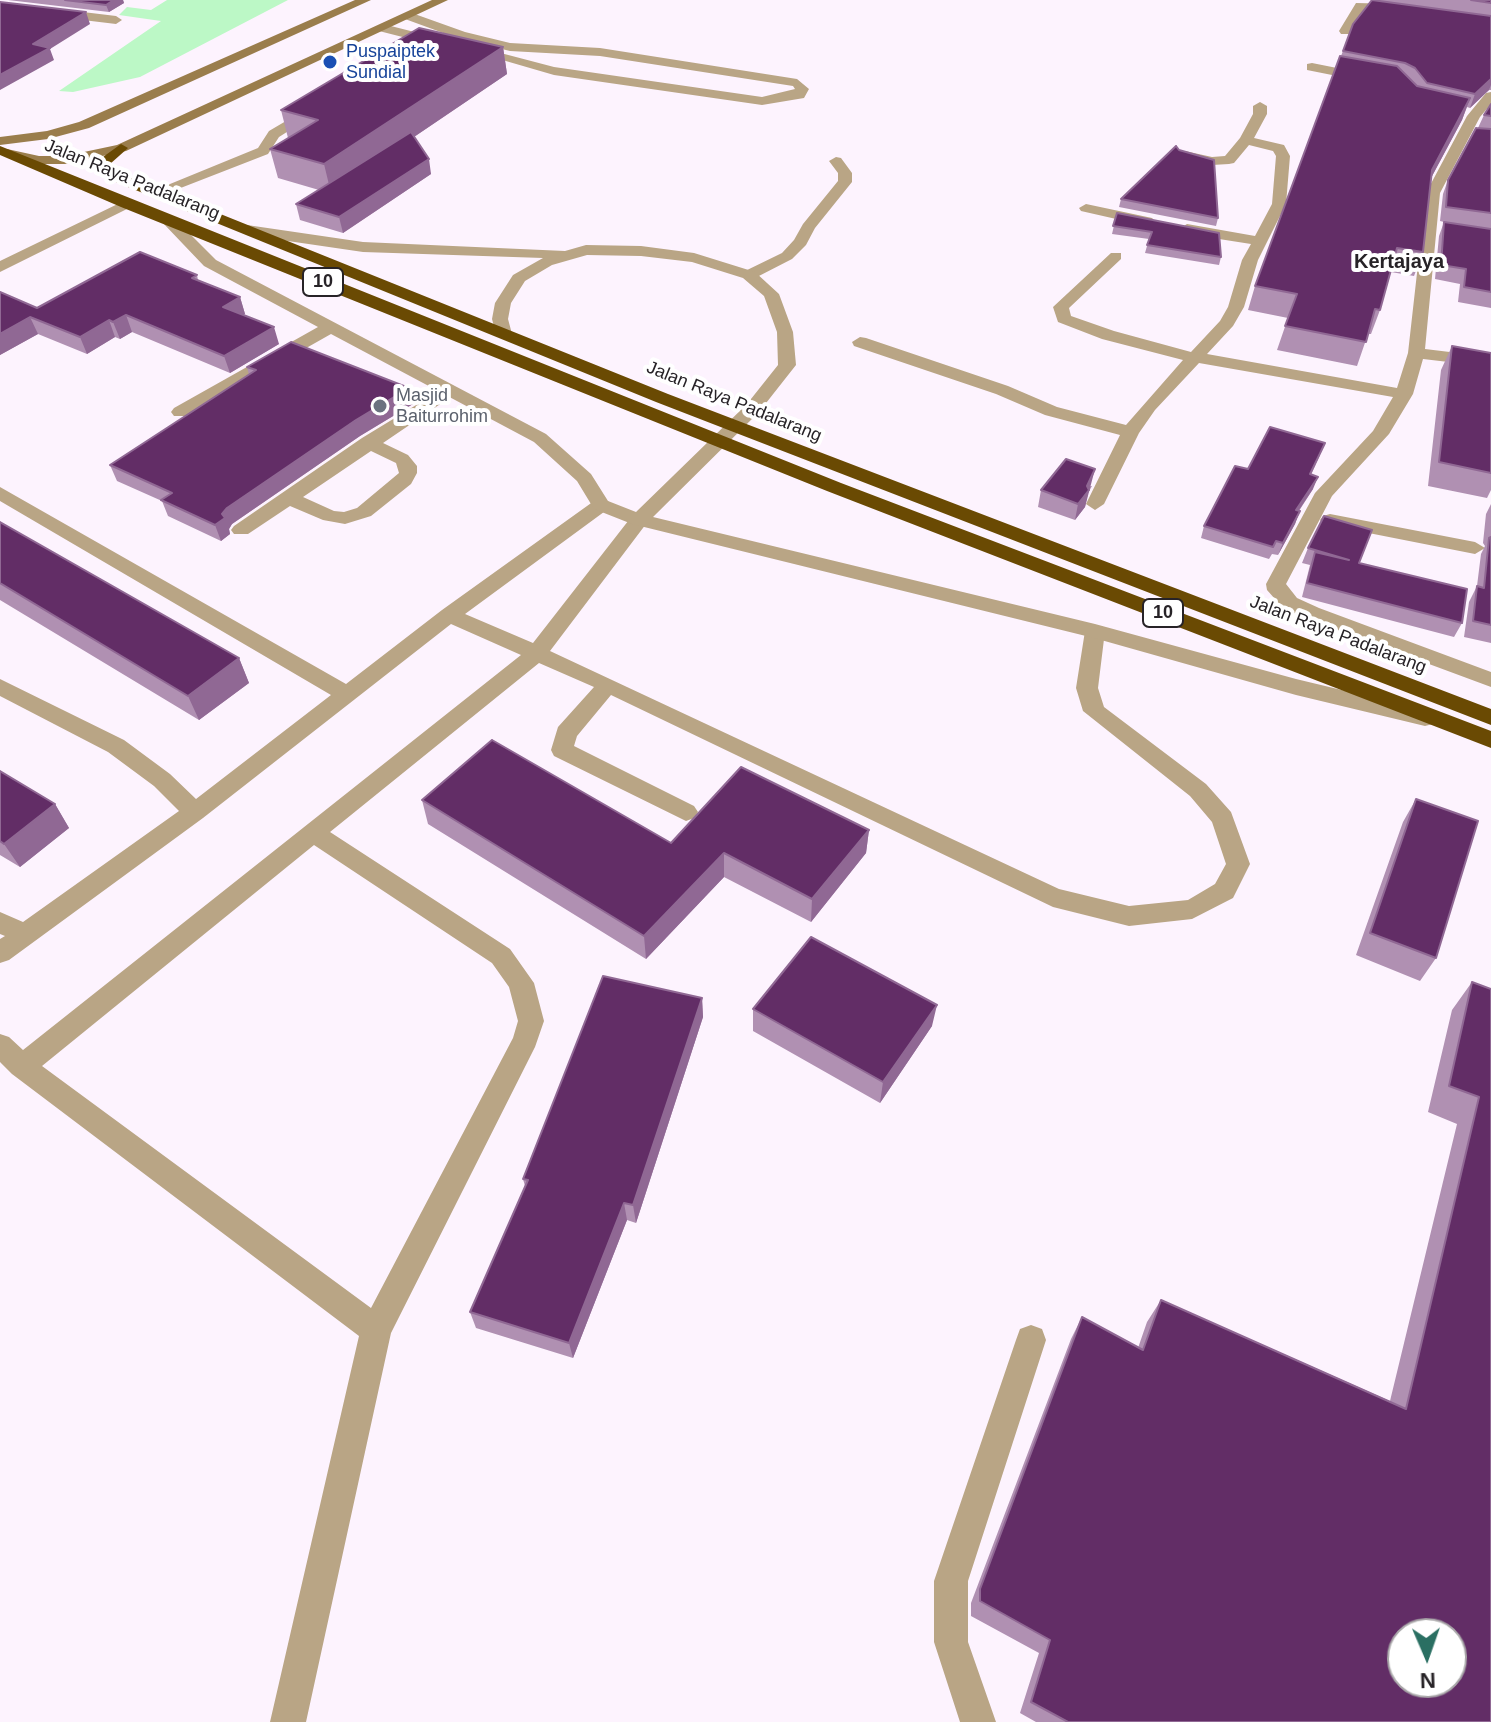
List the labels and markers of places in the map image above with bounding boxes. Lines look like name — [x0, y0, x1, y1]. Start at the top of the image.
place label: Puspaiptek Sundial — [346, 41, 435, 84]
marker: Puspaiptek Sundial — [321, 53, 339, 71]
place label: Masjid Baiturrohim — [396, 385, 488, 428]
marker: Masjid Baiturrohim — [371, 397, 389, 415]

